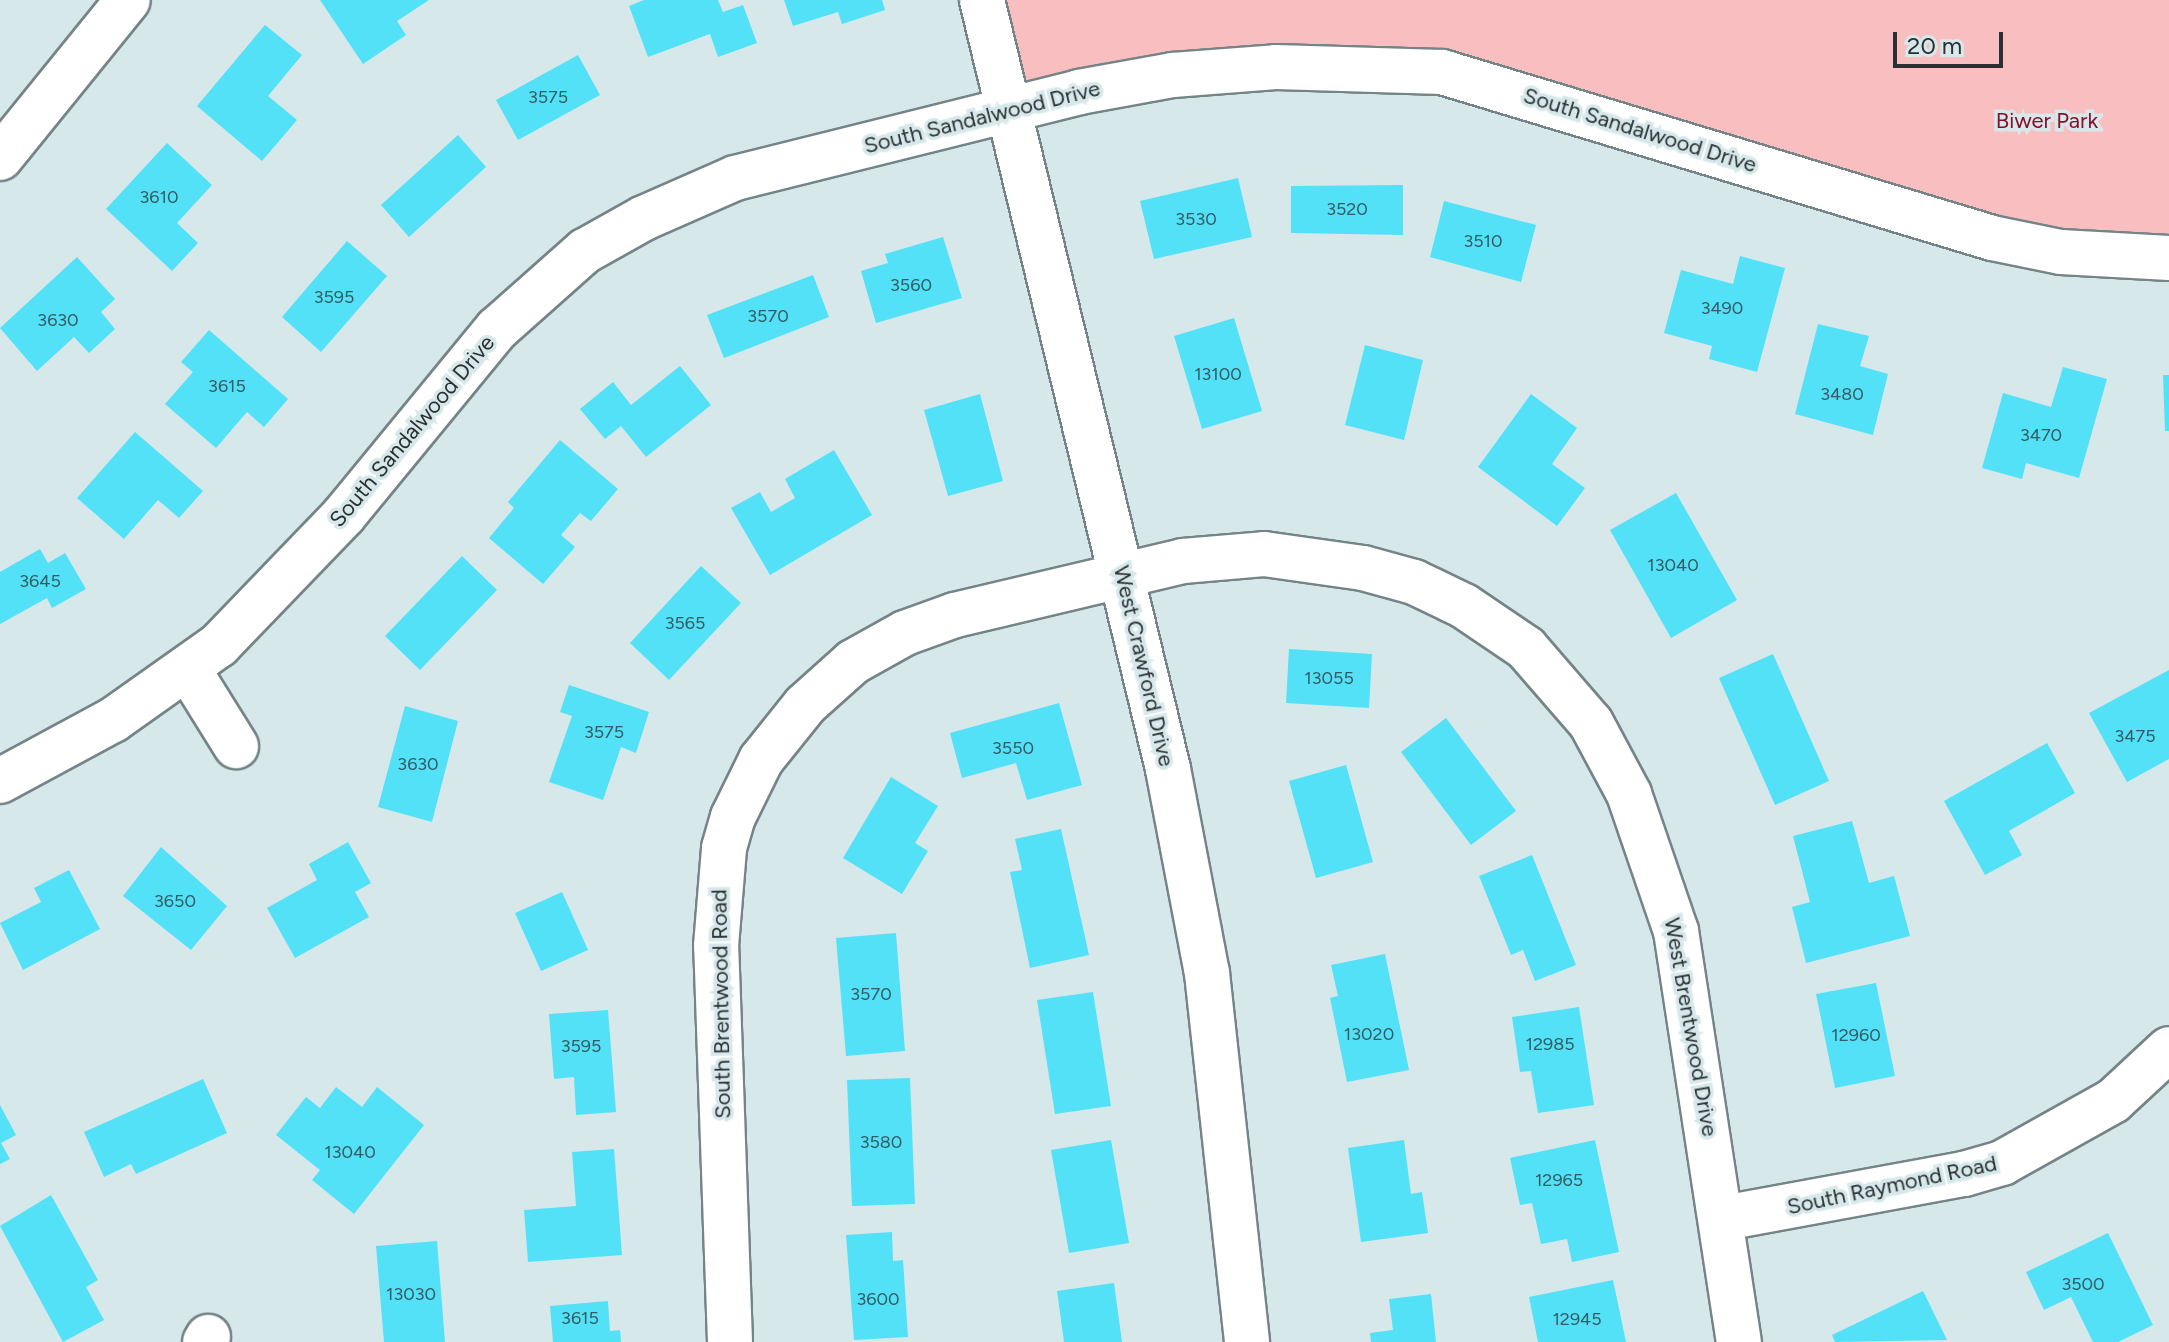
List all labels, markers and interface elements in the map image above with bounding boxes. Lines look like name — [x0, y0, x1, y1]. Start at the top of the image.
scale bar — [1897, 16, 2007, 66]
text: 20 m — [1907, 31, 1962, 60]
street label: South Sandalwood Drive — [861, 75, 1103, 159]
street label: South Sandalwood Drive — [1520, 82, 1760, 178]
house number: 3575 — [528, 86, 568, 108]
park label: Biwer Park — [1996, 108, 2098, 134]
house number: 3610 — [140, 186, 178, 208]
house number: 3520 — [1326, 198, 1368, 220]
house number: 3530 — [1175, 208, 1217, 230]
house number: 3510 — [1463, 230, 1503, 252]
house number: 3560 — [890, 274, 932, 296]
house number: 3595 — [314, 286, 354, 308]
house number: 3490 — [1701, 297, 1743, 319]
house number: 3570 — [747, 305, 789, 327]
house number: 3630 — [37, 309, 79, 331]
street label: South Sandalwood Drive — [324, 330, 500, 532]
house number: 13100 — [1194, 363, 1242, 385]
house number: 3615 — [208, 375, 246, 397]
house number: 3480 — [1820, 383, 1864, 405]
house number: 3470 — [2020, 424, 2062, 446]
house number: 13040 — [1647, 554, 1699, 576]
street label: West Crawford Drive — [1108, 563, 1180, 769]
house number: 3645 — [19, 570, 61, 592]
house number: 3565 — [665, 612, 705, 634]
house number: 13055 — [1304, 667, 1354, 689]
house number: 3575 — [584, 721, 624, 743]
house number: 3475 — [2115, 725, 2155, 747]
house number: 3550 — [992, 737, 1034, 759]
house number: 3630 — [397, 753, 439, 775]
street label: South Brentwood Road — [706, 889, 736, 1119]
house number: 3650 — [154, 890, 196, 912]
street label: West Brentwood Drive — [1659, 916, 1723, 1138]
house number: 3570 — [850, 983, 892, 1005]
house number: 13020 — [1344, 1023, 1394, 1045]
house number: 12960 — [1831, 1024, 1881, 1046]
house number: 12985 — [1525, 1033, 1575, 1055]
house number: 3595 — [561, 1035, 601, 1057]
house number: 3580 — [860, 1131, 902, 1153]
house number: 13040 — [324, 1141, 376, 1163]
street label: South Raymond Road — [1785, 1150, 1999, 1220]
house number: 12965 — [1535, 1169, 1583, 1191]
house number: 3500 — [2061, 1273, 2105, 1295]
house number: 13030 — [386, 1283, 436, 1305]
house number: 3600 — [856, 1288, 900, 1310]
house number: 3615 — [561, 1307, 599, 1329]
house number: 12945 — [1552, 1308, 1602, 1330]

